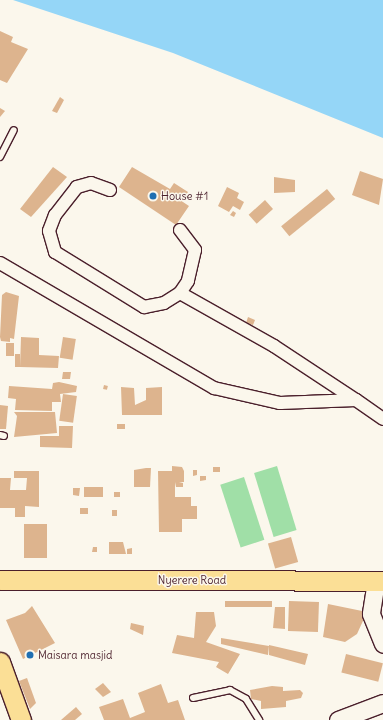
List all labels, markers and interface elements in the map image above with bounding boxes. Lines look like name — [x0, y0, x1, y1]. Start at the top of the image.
place label: House #1 — [161, 189, 208, 203]
marker: House #1 — [148, 191, 158, 201]
street label: Nyerere Road — [158, 573, 226, 587]
place label: Maisara masjid — [38, 648, 112, 662]
marker: Maisara masjid — [25, 650, 35, 660]

